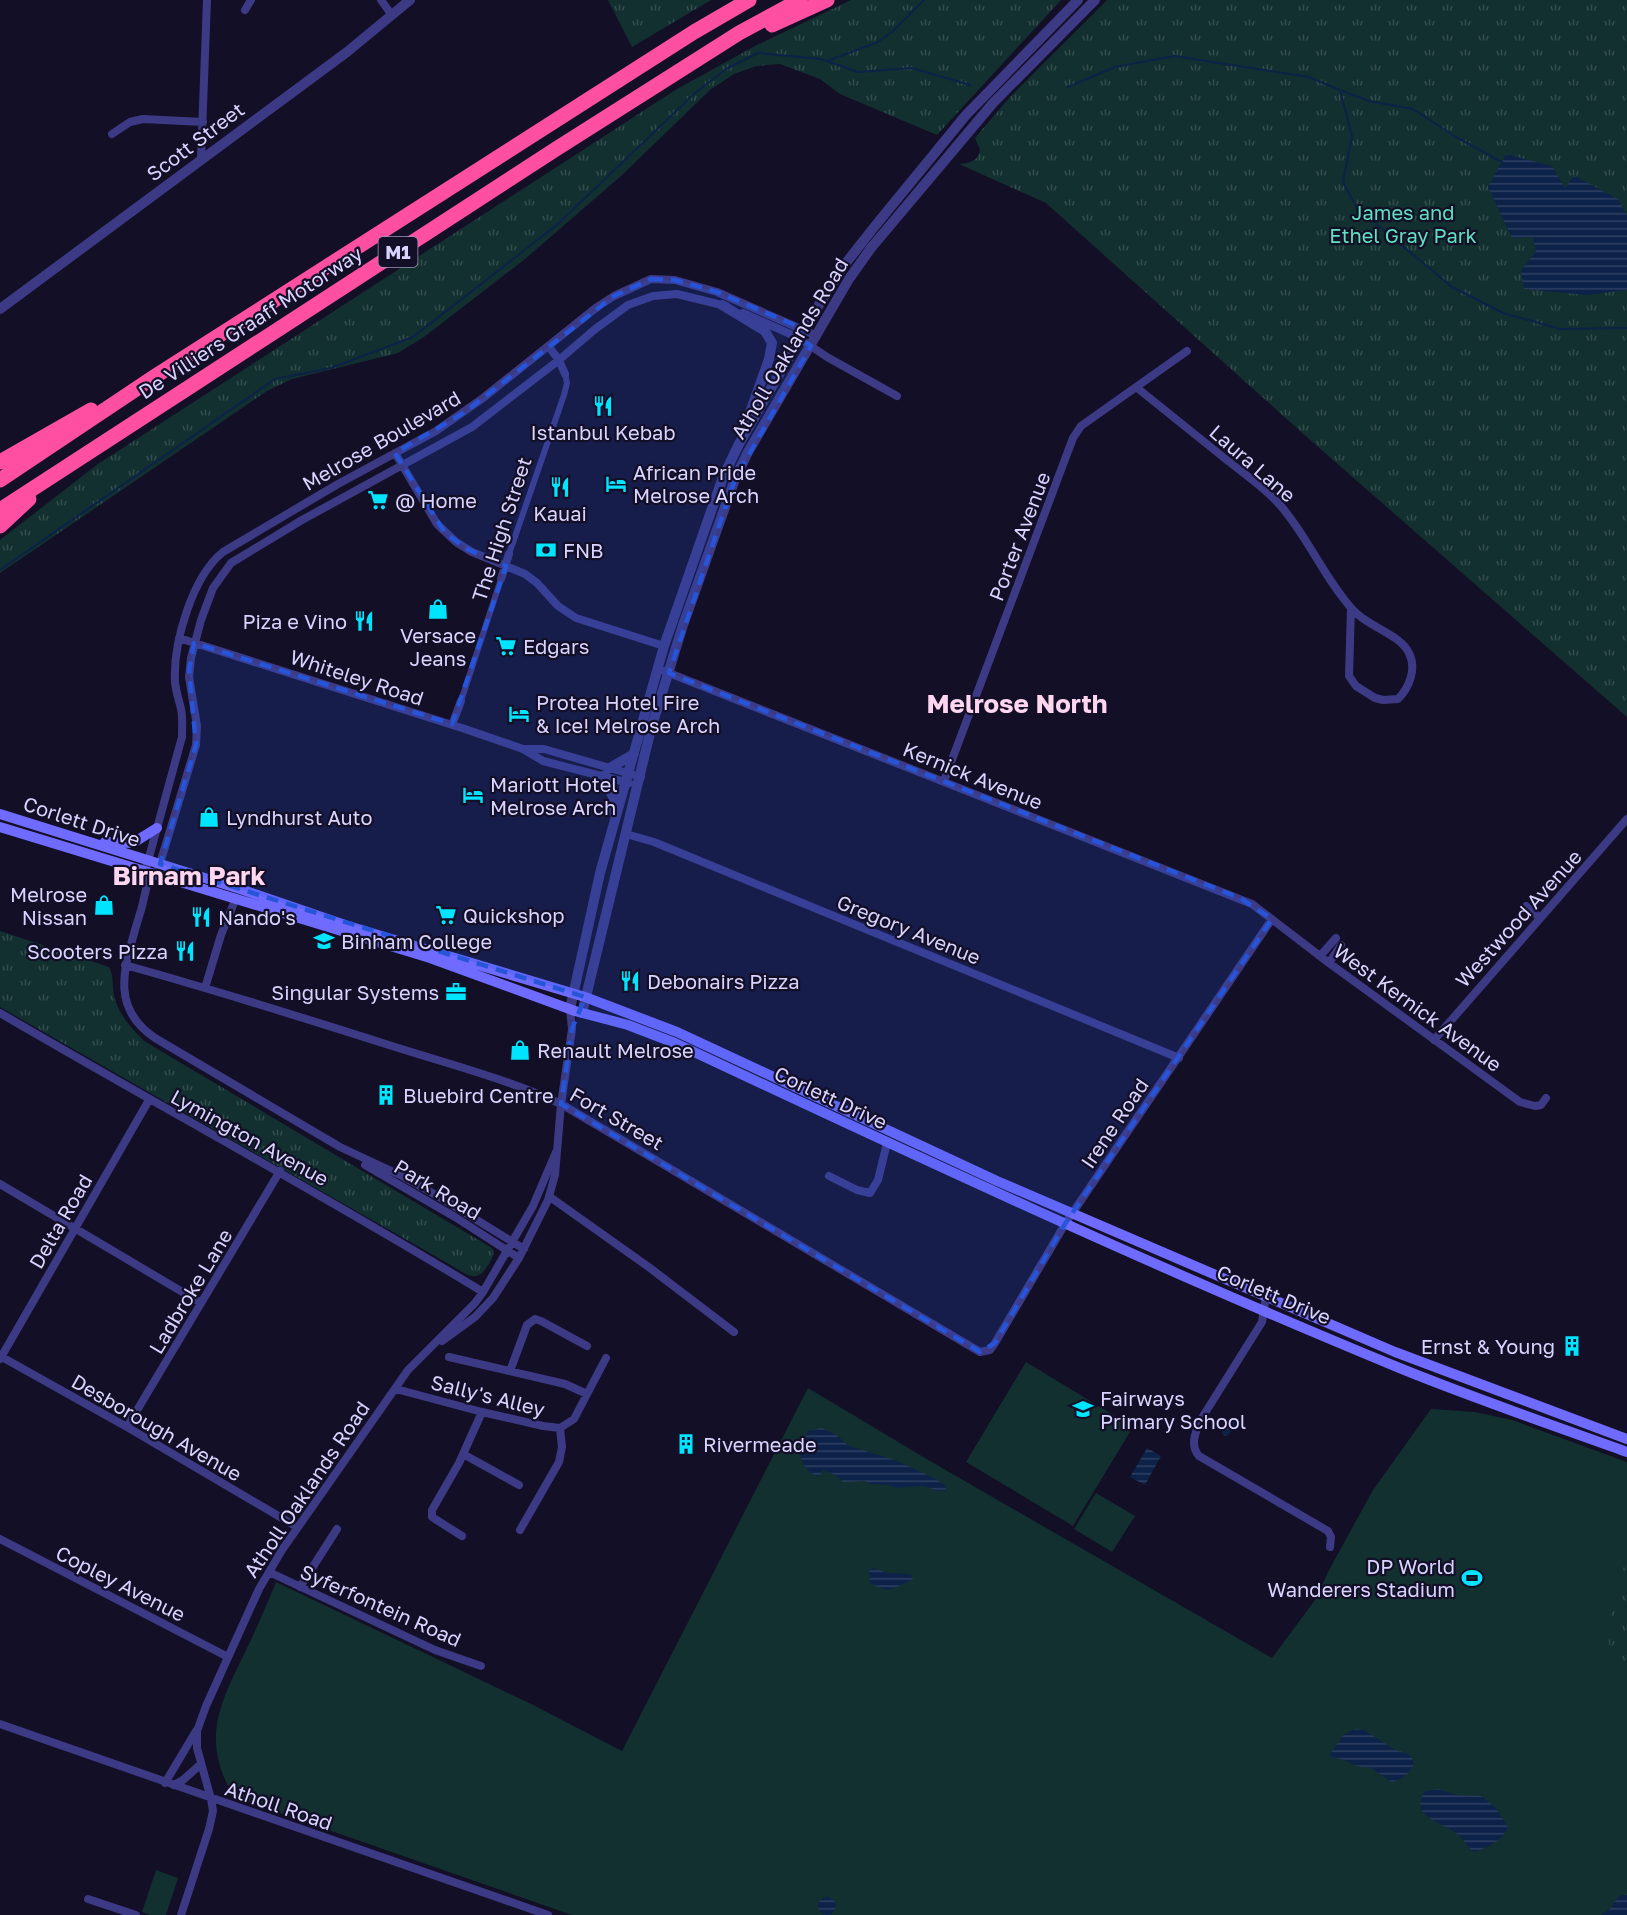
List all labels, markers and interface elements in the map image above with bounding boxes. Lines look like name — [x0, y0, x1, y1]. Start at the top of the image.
street label: Scott Street — [142, 97, 248, 185]
park label: James and Ethel Gray Park — [1329, 200, 1477, 247]
road number: M1 — [378, 237, 418, 267]
street label: De Villiers Graaff Motorway — [134, 241, 366, 403]
street label: Atholl Oaklands Road — [725, 253, 853, 443]
street label: Melrose Boulevard — [298, 385, 464, 495]
restaurant icon: Istanbul Kebab — [591, 394, 615, 418]
street label: Laura Lane — [1205, 419, 1301, 507]
place label: Istanbul Kebab — [530, 420, 676, 444]
street label: The High Street — [466, 454, 536, 604]
place label: African Pride Melrose Arch — [633, 460, 759, 507]
street label: Porter Avenue — [983, 468, 1055, 604]
hotel icon: African Pride Melrose Arch — [604, 472, 628, 496]
restaurant icon: Kauai — [548, 475, 572, 499]
supermarket icon: @ Home — [366, 488, 390, 512]
place label: @ Home — [395, 488, 477, 512]
place label: Kauai — [533, 501, 587, 525]
bank icon: FNB — [534, 538, 558, 562]
place label: FNB — [563, 538, 604, 562]
shop icon: Versace Jeans — [426, 597, 450, 621]
place label: Piza e Vino — [242, 609, 347, 633]
restaurant icon: Piza e Vino — [352, 609, 376, 633]
place label: Versace Jeans — [400, 623, 476, 670]
supermarket icon: Edgars — [494, 634, 518, 658]
place label: Edgars — [523, 634, 589, 658]
street label: Whiteley Road — [287, 644, 427, 710]
district label: Melrose North — [926, 688, 1108, 719]
place label: Protea Hotel Fire & Ice! Melrose Arch — [536, 690, 720, 737]
hotel icon: Protea Hotel Fire & Ice! Melrose Arch — [507, 702, 531, 726]
street label: Kernick Avenue — [900, 736, 1046, 814]
place label: Mariott Hotel Melrose Arch — [490, 772, 618, 819]
hotel icon: Mariott Hotel Melrose Arch — [461, 783, 485, 807]
street label: Corlett Drive — [20, 791, 144, 851]
shop icon: Lyndhurst Auto — [197, 805, 221, 829]
place label: Lyndhurst Auto — [226, 805, 373, 829]
street label: Westwood Avenue — [1450, 844, 1586, 992]
district label: Birnam Park — [113, 860, 265, 891]
place label: Melrose Nissan — [10, 882, 87, 929]
street label: Gregory Avenue — [834, 889, 984, 969]
shop icon: Melrose Nissan — [92, 893, 116, 917]
supermarket icon: Quickshop — [434, 903, 458, 927]
place label: Quickshop — [463, 903, 565, 927]
restaurant icon: Nando's — [189, 905, 213, 929]
place label: Nando's — [218, 905, 296, 929]
school or university icon: Binham College — [312, 929, 336, 953]
place label: Binham College — [341, 929, 492, 953]
street label: West Kernick Avenue — [1329, 938, 1507, 1076]
place label: Scooters Pizza — [27, 939, 168, 963]
restaurant icon: Scooters Pizza — [173, 939, 197, 963]
restaurant icon: Debonairs Pizza — [618, 969, 642, 993]
place label: Debonairs Pizza — [647, 969, 800, 993]
place label: Singular Systems — [271, 980, 439, 1004]
office icon: Singular Systems — [444, 980, 468, 1004]
shop icon: Renault Melrose — [508, 1038, 532, 1062]
place label: Renault Melrose — [537, 1038, 694, 1062]
street label: Corlett Drive — [771, 1060, 891, 1134]
street label: Irene Road — [1075, 1073, 1153, 1173]
street label: Fort Street — [566, 1082, 668, 1154]
building icon: Bluebird Centre — [374, 1083, 398, 1107]
place label: Bluebird Centre — [403, 1083, 554, 1107]
street label: Lymington Avenue — [167, 1084, 333, 1190]
street label: Park Road — [390, 1154, 486, 1224]
street label: Delta Road — [23, 1170, 97, 1272]
street label: Ladbroke Lane — [143, 1224, 237, 1358]
street label: Corlett Drive — [1213, 1259, 1335, 1329]
place label: Ernst & Young — [1421, 1334, 1555, 1358]
building icon: Ernst & Young — [1560, 1334, 1584, 1358]
street label: Desborough Avenue — [68, 1369, 246, 1485]
street label: Sally's Alley — [429, 1369, 547, 1421]
place label: Fairways Primary School — [1100, 1386, 1246, 1433]
street label: Atholl Oaklands Road — [238, 1396, 374, 1582]
school or university icon: Fairways Primary School — [1071, 1397, 1095, 1421]
building icon: Rivermeade — [674, 1432, 698, 1456]
place label: Rivermeade — [703, 1432, 817, 1456]
street label: Copley Avenue — [52, 1540, 190, 1626]
place label: DP World Wanderers Stadium — [1267, 1554, 1455, 1601]
street label: Syferfontein Road — [297, 1559, 465, 1651]
sports icon: DP World Wanderers Stadium — [1460, 1566, 1484, 1590]
street label: Atholl Road — [222, 1775, 336, 1835]

